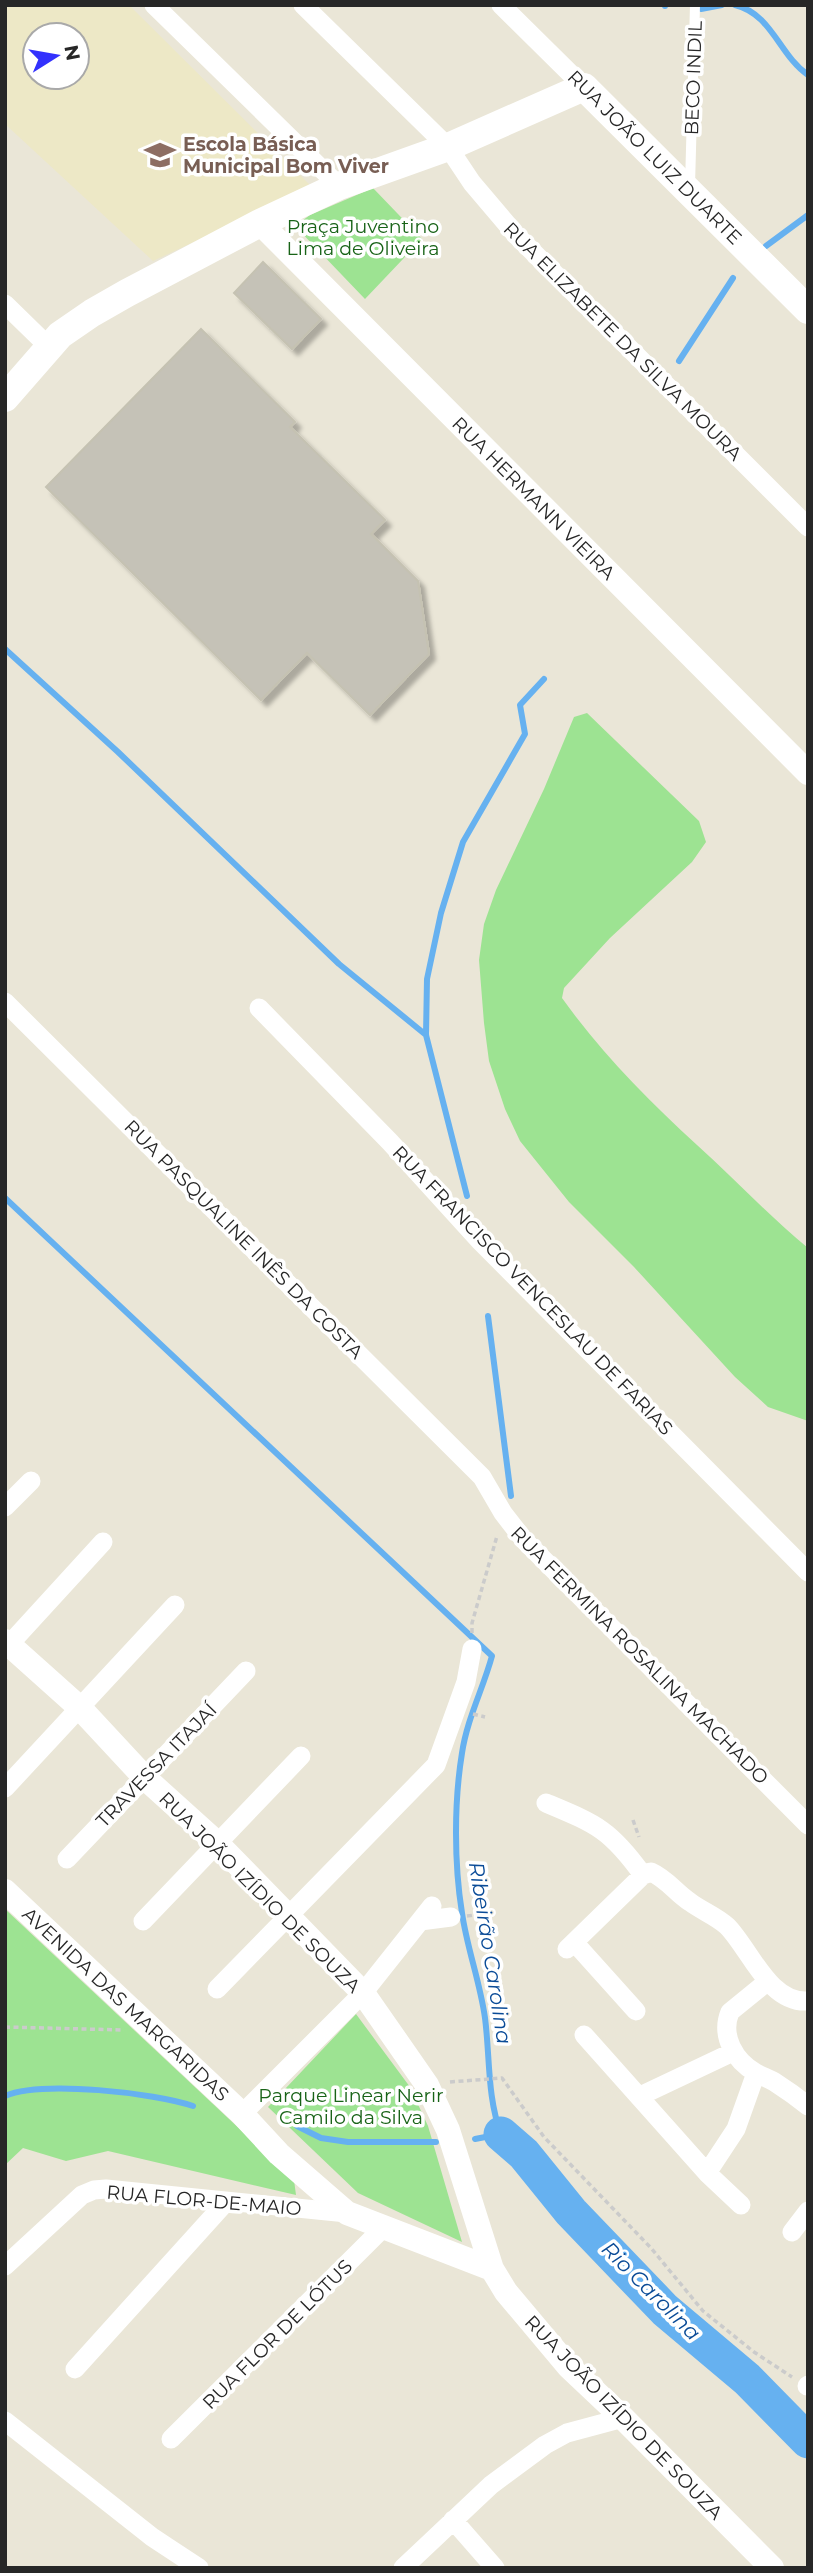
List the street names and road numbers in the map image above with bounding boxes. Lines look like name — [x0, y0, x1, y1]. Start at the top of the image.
street label: BECO INDIL — [680, 20, 707, 136]
street label: RUA JOÃO LUIZ DUARTE — [563, 65, 747, 249]
street label: RUA ELIZABETE DA SILVA MOURA — [499, 217, 747, 466]
street label: RUA HERMANN VIEIRA — [447, 412, 620, 585]
street label: RUA PASQUALINE INÊS DA COSTA — [119, 1115, 368, 1364]
street label: RUA FRANCISCO VENCESLAU DE FARIAS — [388, 1141, 678, 1440]
street label: RUA FERMINA ROSALINA MACHADO — [506, 1522, 773, 1789]
street label: TRAVESSA ITAJAÍ — [91, 1698, 222, 1832]
street label: RUA JOÃO IZÍDIO DE SOUZA — [154, 1787, 365, 1998]
street label: AVENIDA DAS MARGARIDAS — [18, 1903, 234, 2106]
street label: RUA FLOR-DE-MAIO — [105, 2181, 302, 2220]
street label: RUA FLOR DE LÓTUS — [198, 2255, 357, 2414]
street label: RUA JOÃO IZÍDIO DE SOUZA — [520, 2310, 728, 2525]

